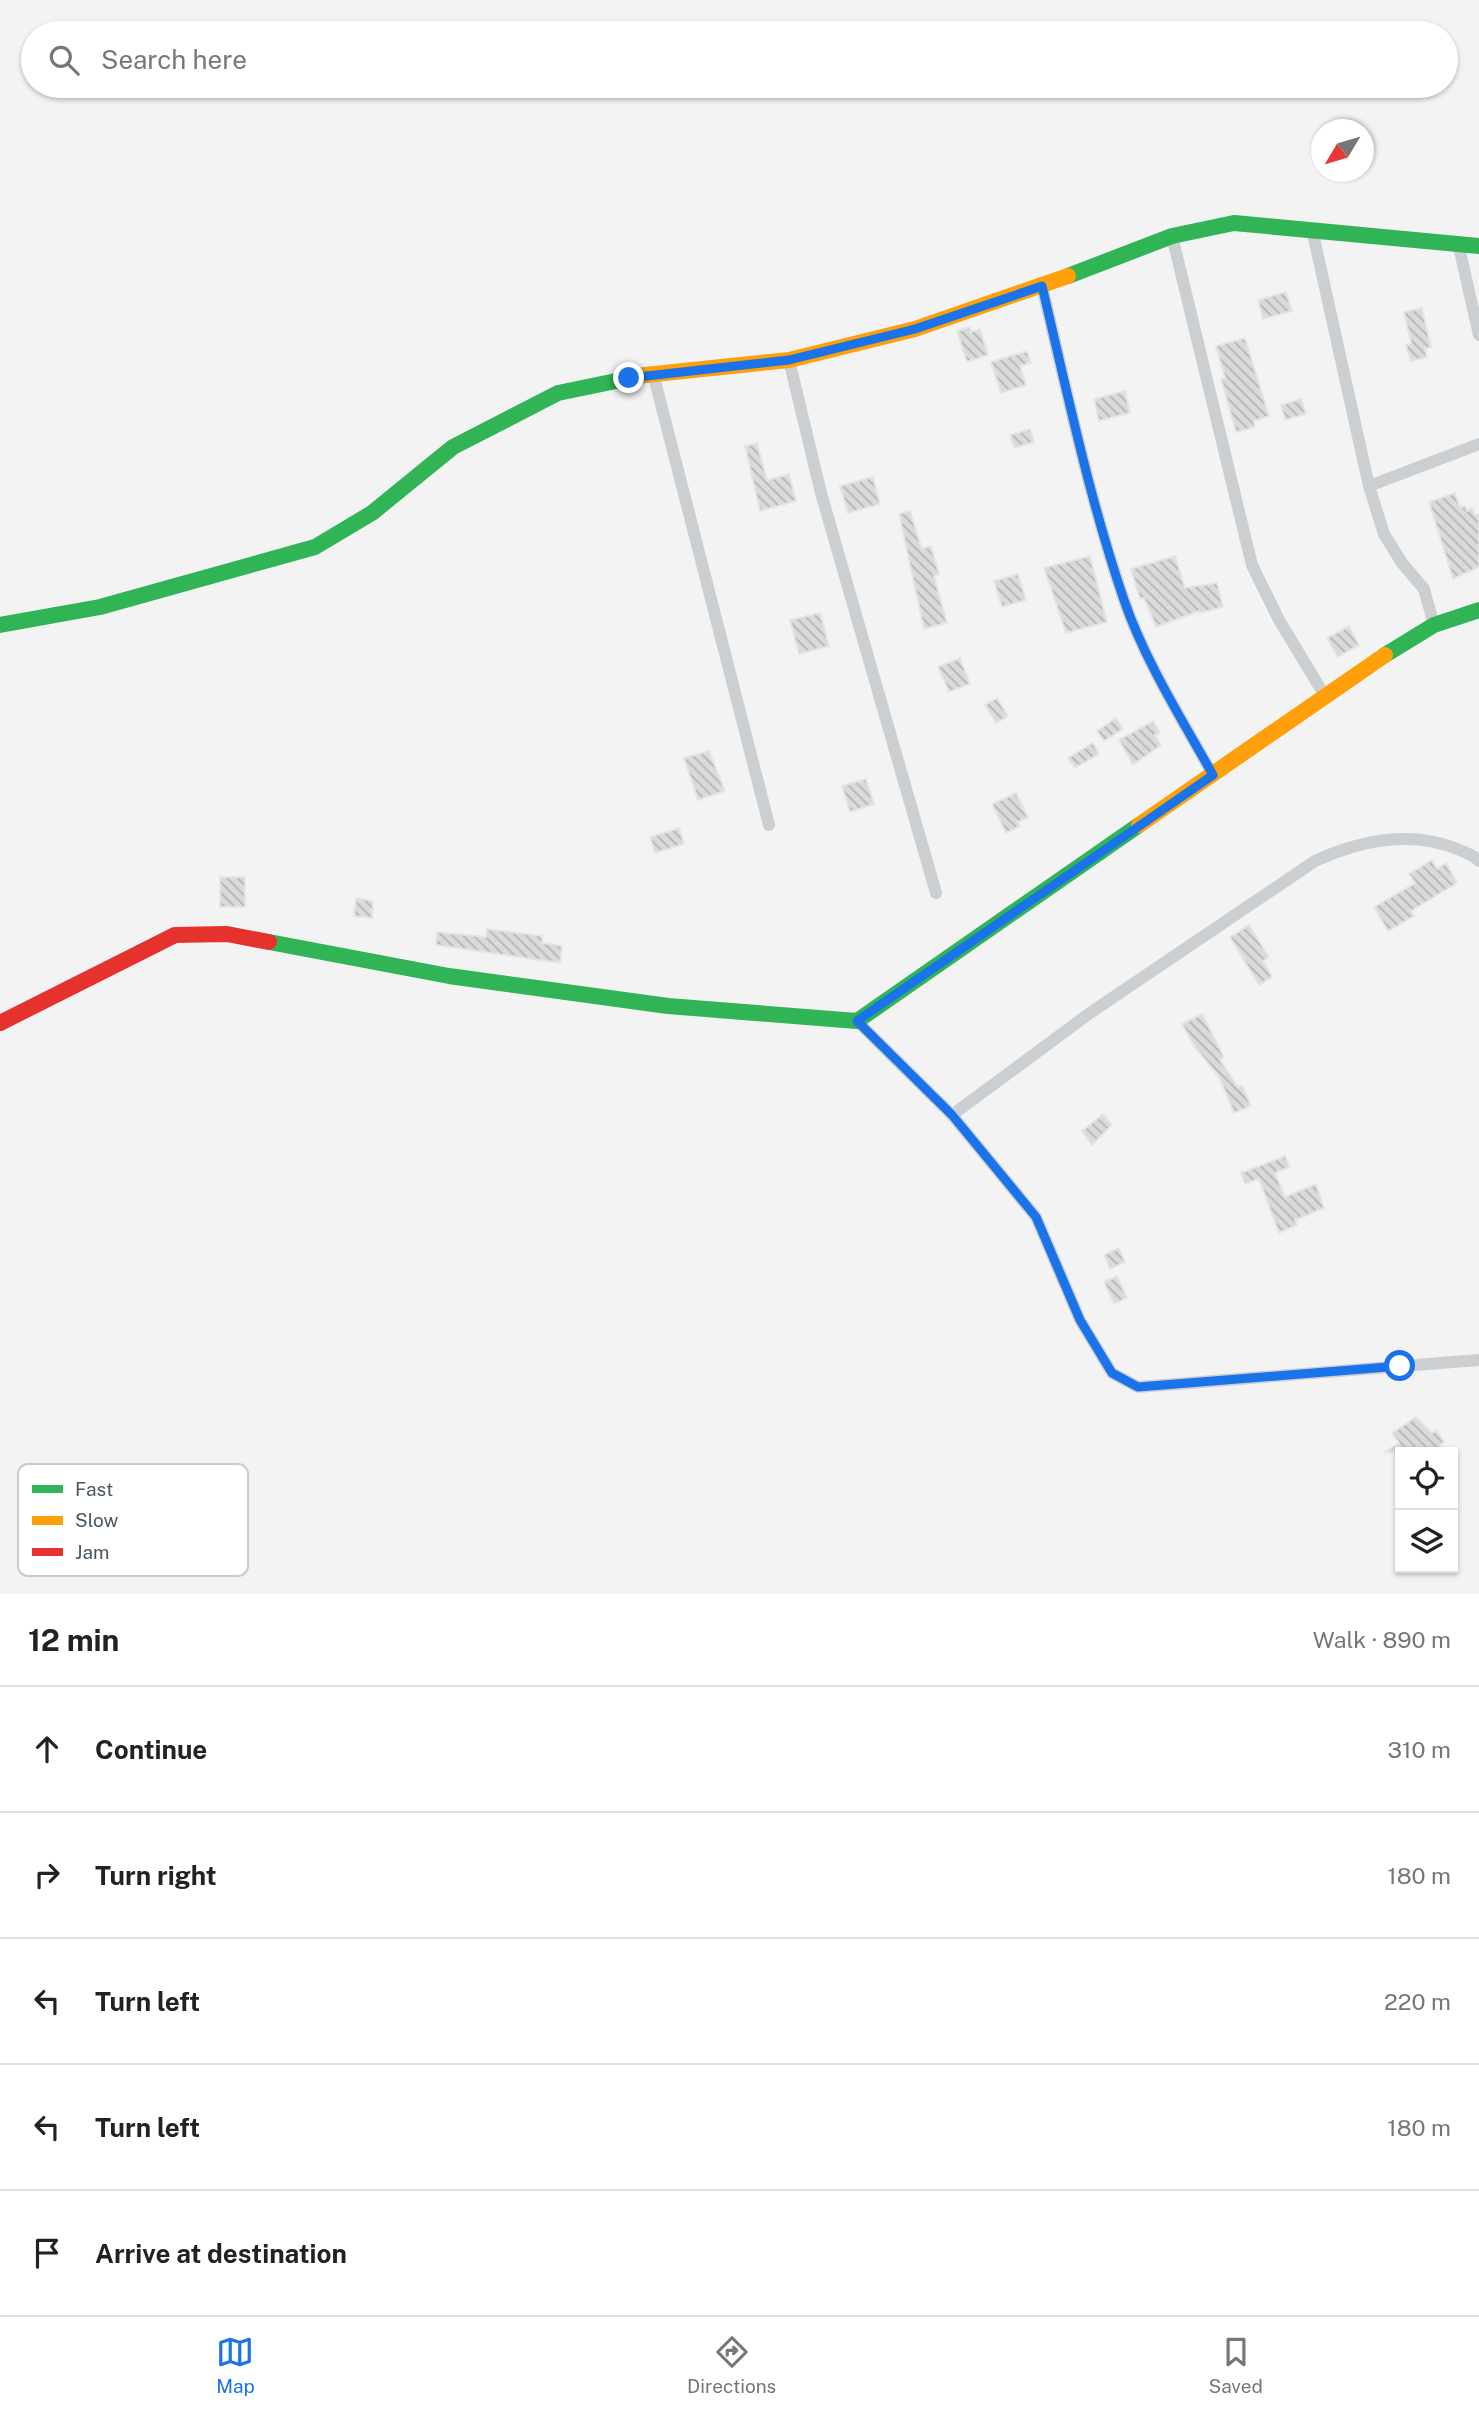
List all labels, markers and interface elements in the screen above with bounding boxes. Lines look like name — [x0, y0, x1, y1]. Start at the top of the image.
search box — [21, 21, 1458, 98]
icon: search — [45, 41, 83, 79]
text: Search here — [101, 44, 247, 75]
north arrow — [1311, 119, 1374, 182]
route end — [613, 362, 644, 393]
route start — [1384, 1350, 1415, 1381]
map controls — [1395, 1447, 1458, 1573]
button: locate — [1395, 1447, 1458, 1510]
legend — [18, 1464, 248, 1576]
text: Fast — [75, 1478, 113, 1500]
text: Slow — [75, 1509, 119, 1531]
button: layers — [1395, 1510, 1458, 1573]
text: Jam — [75, 1541, 109, 1563]
text: 12 min — [28, 1622, 119, 1658]
text: Walk · 890 m — [1313, 1626, 1451, 1653]
icon: ahead — [28, 1730, 66, 1768]
text: Continue — [95, 1734, 207, 1765]
text: 310 m — [1388, 1736, 1451, 1763]
icon: right — [28, 1856, 66, 1894]
text: Turn right — [95, 1860, 217, 1891]
text: 180 m — [1387, 1862, 1451, 1889]
icon: left — [28, 1982, 66, 2020]
text: Turn left — [95, 1986, 200, 2017]
text: 220 m — [1384, 1988, 1451, 2015]
icon: left — [28, 2108, 66, 2146]
text: Turn left — [95, 2112, 200, 2143]
text: 180 m — [1387, 2114, 1451, 2141]
icon: arrive — [28, 2234, 66, 2272]
text: Arrive at destination — [95, 2238, 347, 2269]
tab: Map — [216, 2333, 255, 2397]
tab: Directions — [687, 2333, 776, 2397]
tab: Saved — [1209, 2333, 1263, 2397]

